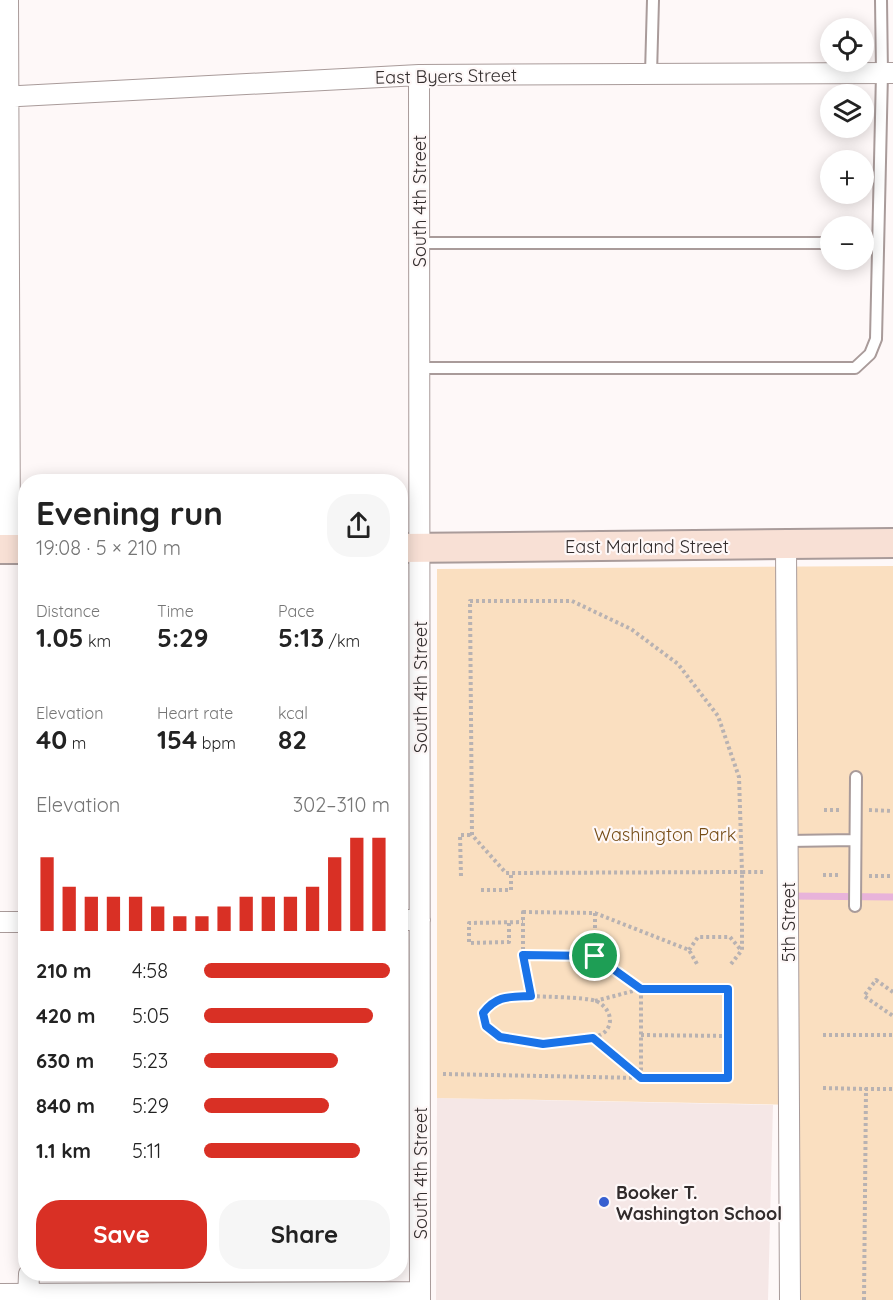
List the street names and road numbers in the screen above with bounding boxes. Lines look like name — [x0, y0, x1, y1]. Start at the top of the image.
street label: East Byers Street — [375, 63, 517, 89]
street label: South 4th Street — [408, 135, 431, 267]
street label: East Marland Street — [565, 535, 729, 558]
street label: South 4th Street — [409, 621, 432, 753]
street label: 5th Street — [777, 882, 800, 962]
street label: South 4th Street — [409, 1107, 432, 1239]

